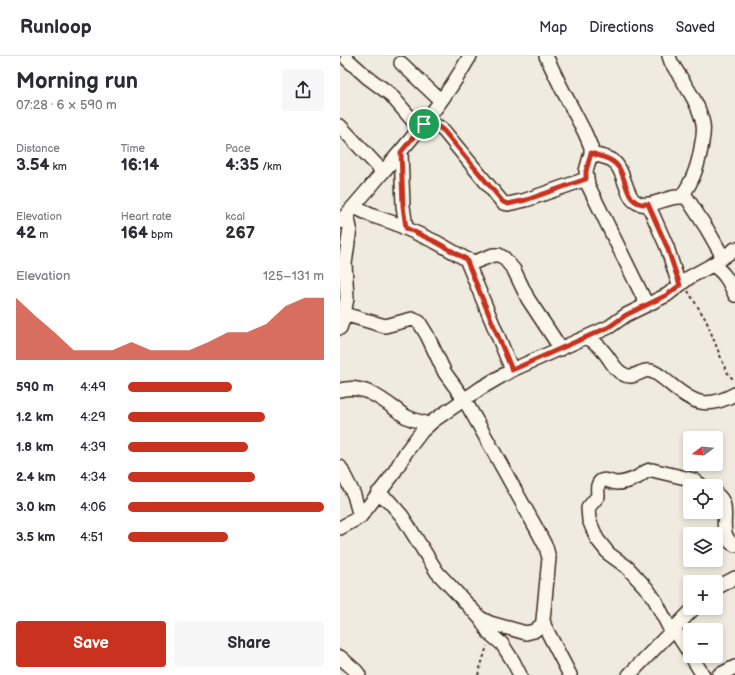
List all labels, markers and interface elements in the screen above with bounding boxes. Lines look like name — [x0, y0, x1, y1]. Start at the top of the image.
text: Runloop — [20, 16, 92, 39]
text: Map — [539, 19, 567, 36]
text: Directions — [589, 19, 654, 36]
text: Saved — [676, 19, 715, 36]
text: Morning run — [16, 68, 138, 95]
button: share — [282, 69, 324, 111]
text: 07:28 · 6 × 590 m — [16, 97, 117, 113]
pin — [407, 107, 441, 141]
icon: arrive — [413, 113, 435, 135]
text: Distance — [16, 142, 60, 155]
text: Time — [121, 142, 145, 155]
text: Pace — [225, 142, 250, 155]
text: 3.54 — [16, 155, 50, 175]
text: 16:14 — [121, 155, 159, 175]
text: 4:35 — [225, 155, 259, 175]
text: km — [50, 160, 67, 173]
text: /km — [259, 160, 282, 173]
text: Elevation — [16, 210, 62, 223]
text: Heart rate — [121, 210, 171, 223]
text: kcal — [225, 210, 245, 223]
text: 42 — [16, 223, 36, 243]
text: 164 — [121, 223, 148, 243]
text: 267 — [225, 223, 255, 243]
text: m — [36, 228, 48, 241]
text: bpm — [148, 228, 173, 241]
text: Elevation — [16, 268, 70, 284]
text: 125–131 m — [263, 268, 324, 284]
text: 590 m — [16, 379, 54, 395]
text: 4:49 — [80, 379, 106, 395]
text: 1.2 km — [16, 409, 54, 425]
text: 4:29 — [80, 409, 106, 425]
north arrow — [683, 431, 723, 471]
map controls — [683, 431, 723, 663]
text: 1.8 km — [16, 439, 54, 455]
text: 4:39 — [80, 439, 106, 455]
text: 2.4 km — [16, 469, 56, 485]
text: 4:34 — [80, 469, 106, 485]
button: locate — [683, 479, 723, 519]
text: 3.0 km — [16, 499, 56, 515]
text: 4:06 — [80, 499, 106, 515]
button: layers — [683, 527, 723, 567]
text: 3.5 km — [16, 529, 55, 545]
text: 4:51 — [80, 529, 103, 545]
button: + — [683, 575, 723, 615]
button: Save — [16, 621, 166, 667]
button: Share — [174, 621, 324, 667]
button: − — [683, 623, 723, 663]

